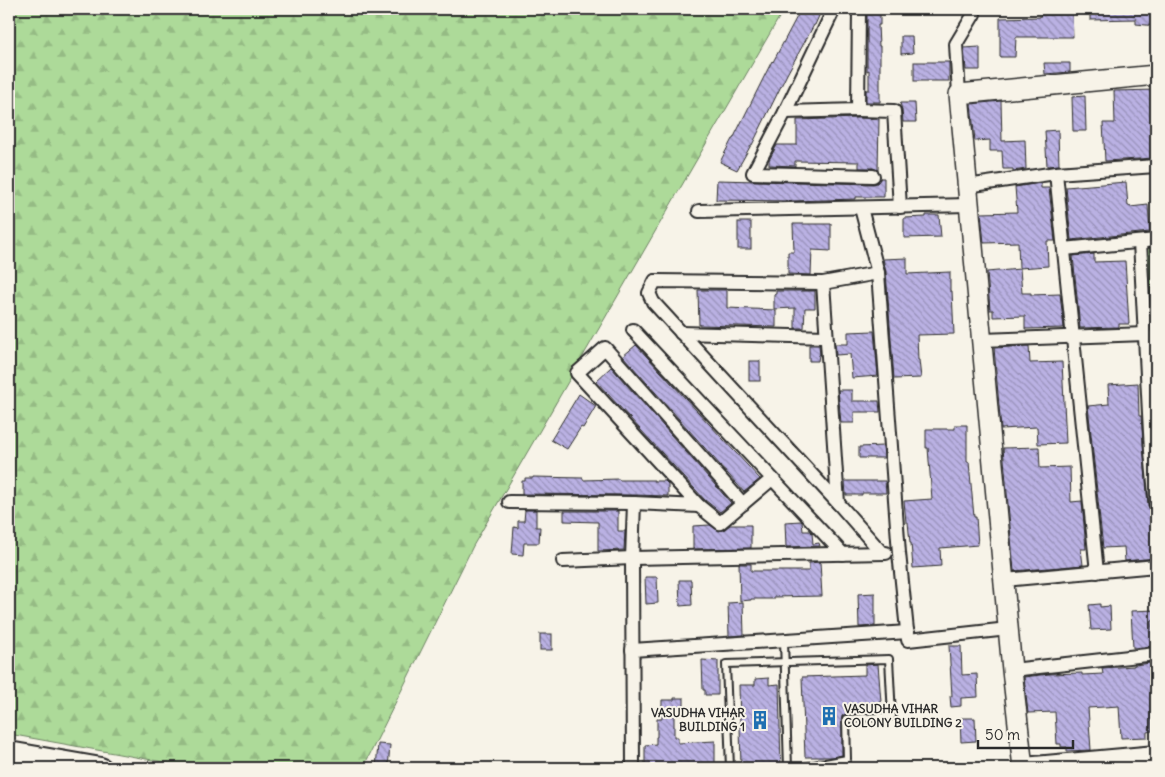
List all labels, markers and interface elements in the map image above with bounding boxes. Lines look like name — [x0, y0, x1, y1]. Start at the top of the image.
place label: VASUDHA VIHAR COLONY BUILDING 2 — [844, 701, 962, 730]
place label: VASUDHA VIHAR BUILDING 1 — [651, 705, 745, 734]
building icon: VASUDHA VIHAR COLONY BUILDING 2 — [818, 705, 840, 727]
building icon: VASUDHA VIHAR BUILDING 1 — [749, 709, 771, 731]
scale bar — [978, 717, 1072, 749]
text: 50 m — [985, 725, 1020, 744]

